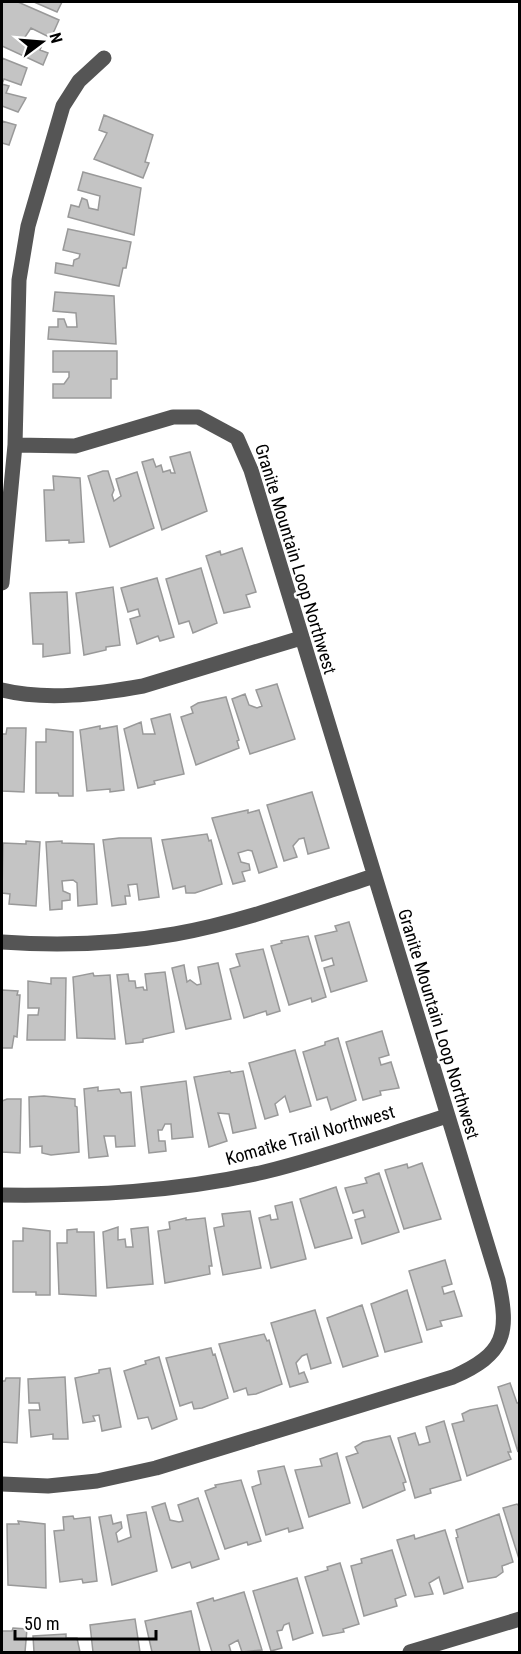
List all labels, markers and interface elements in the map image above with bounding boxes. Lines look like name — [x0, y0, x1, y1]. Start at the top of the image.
north arrow — [12, 12, 72, 72]
text: N — [45, 31, 66, 45]
street label: Granite Mountain Loop Northwest — [251, 441, 341, 677]
street label: Granite Mountain Loop Northwest — [394, 906, 484, 1142]
street label: Komatke Trail Northwest — [223, 1101, 397, 1169]
scale bar — [15, 1603, 156, 1641]
text: 50 m — [24, 1613, 59, 1634]

